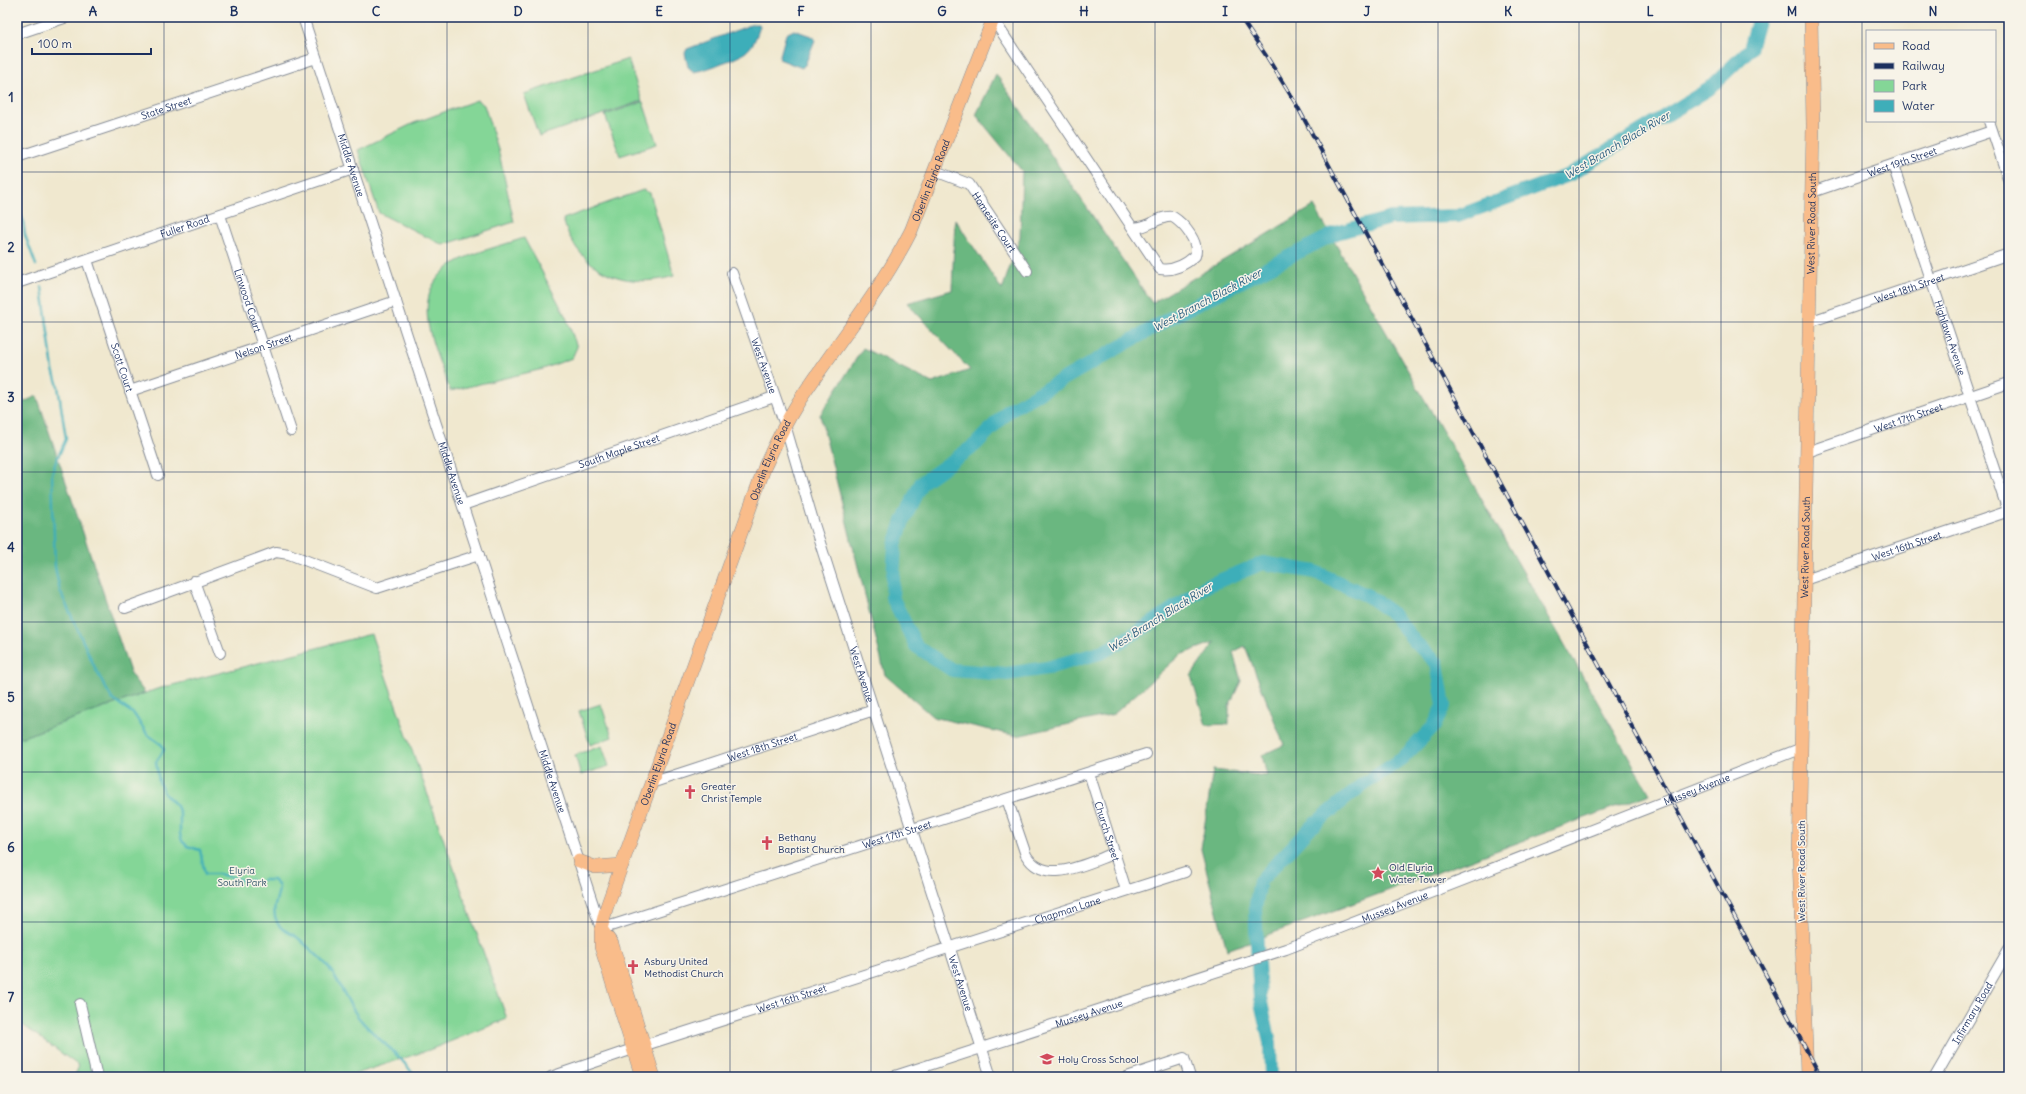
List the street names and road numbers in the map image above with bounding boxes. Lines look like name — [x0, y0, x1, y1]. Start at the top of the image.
street label: State Street — [139, 94, 194, 123]
street label: Middle Avenue — [335, 132, 367, 199]
street label: Oberlin Elyria Road — [909, 137, 953, 224]
street label: West 19th Street — [1866, 144, 1939, 180]
street label: West River Road South — [1804, 172, 1819, 274]
street label: Homesite Court — [969, 189, 1019, 256]
street label: Fuller Road — [159, 212, 211, 241]
street label: Linwood Court — [231, 267, 264, 335]
street label: West 18th Street — [1873, 270, 1947, 306]
street label: Highlawn Avenue — [1931, 299, 1968, 377]
street label: Nelson Street — [233, 330, 295, 362]
street label: West Avenue — [748, 336, 779, 395]
street label: Scott Court — [108, 341, 136, 394]
street label: West 17th Street — [1872, 400, 1945, 436]
street label: Oberlin Elyria Road — [747, 417, 794, 502]
street label: South Maple Street — [577, 431, 662, 471]
street label: Middle Avenue — [435, 440, 468, 507]
street label: West River Road South — [1798, 496, 1813, 598]
street label: West 16th Street — [1870, 528, 1944, 564]
street label: West Avenue — [847, 645, 877, 704]
street label: Oberlin Elyria Road — [638, 721, 679, 807]
street label: West 18th Street — [726, 729, 799, 765]
street label: Middle Avenue — [536, 748, 569, 815]
street label: Mussey Avenue — [1662, 771, 1732, 808]
street label: Church Street — [1091, 800, 1123, 863]
street label: West 17th Street — [861, 817, 933, 852]
street label: West River Road South — [1795, 820, 1808, 922]
street label: Mussey Avenue — [1360, 888, 1430, 926]
street label: Chapman Lane — [1033, 893, 1102, 927]
street label: West Avenue — [945, 953, 975, 1013]
street label: Infirmary Road — [1949, 980, 1996, 1047]
street label: West 16th Street — [755, 981, 829, 1016]
street label: Mussey Avenue — [1054, 997, 1124, 1031]

